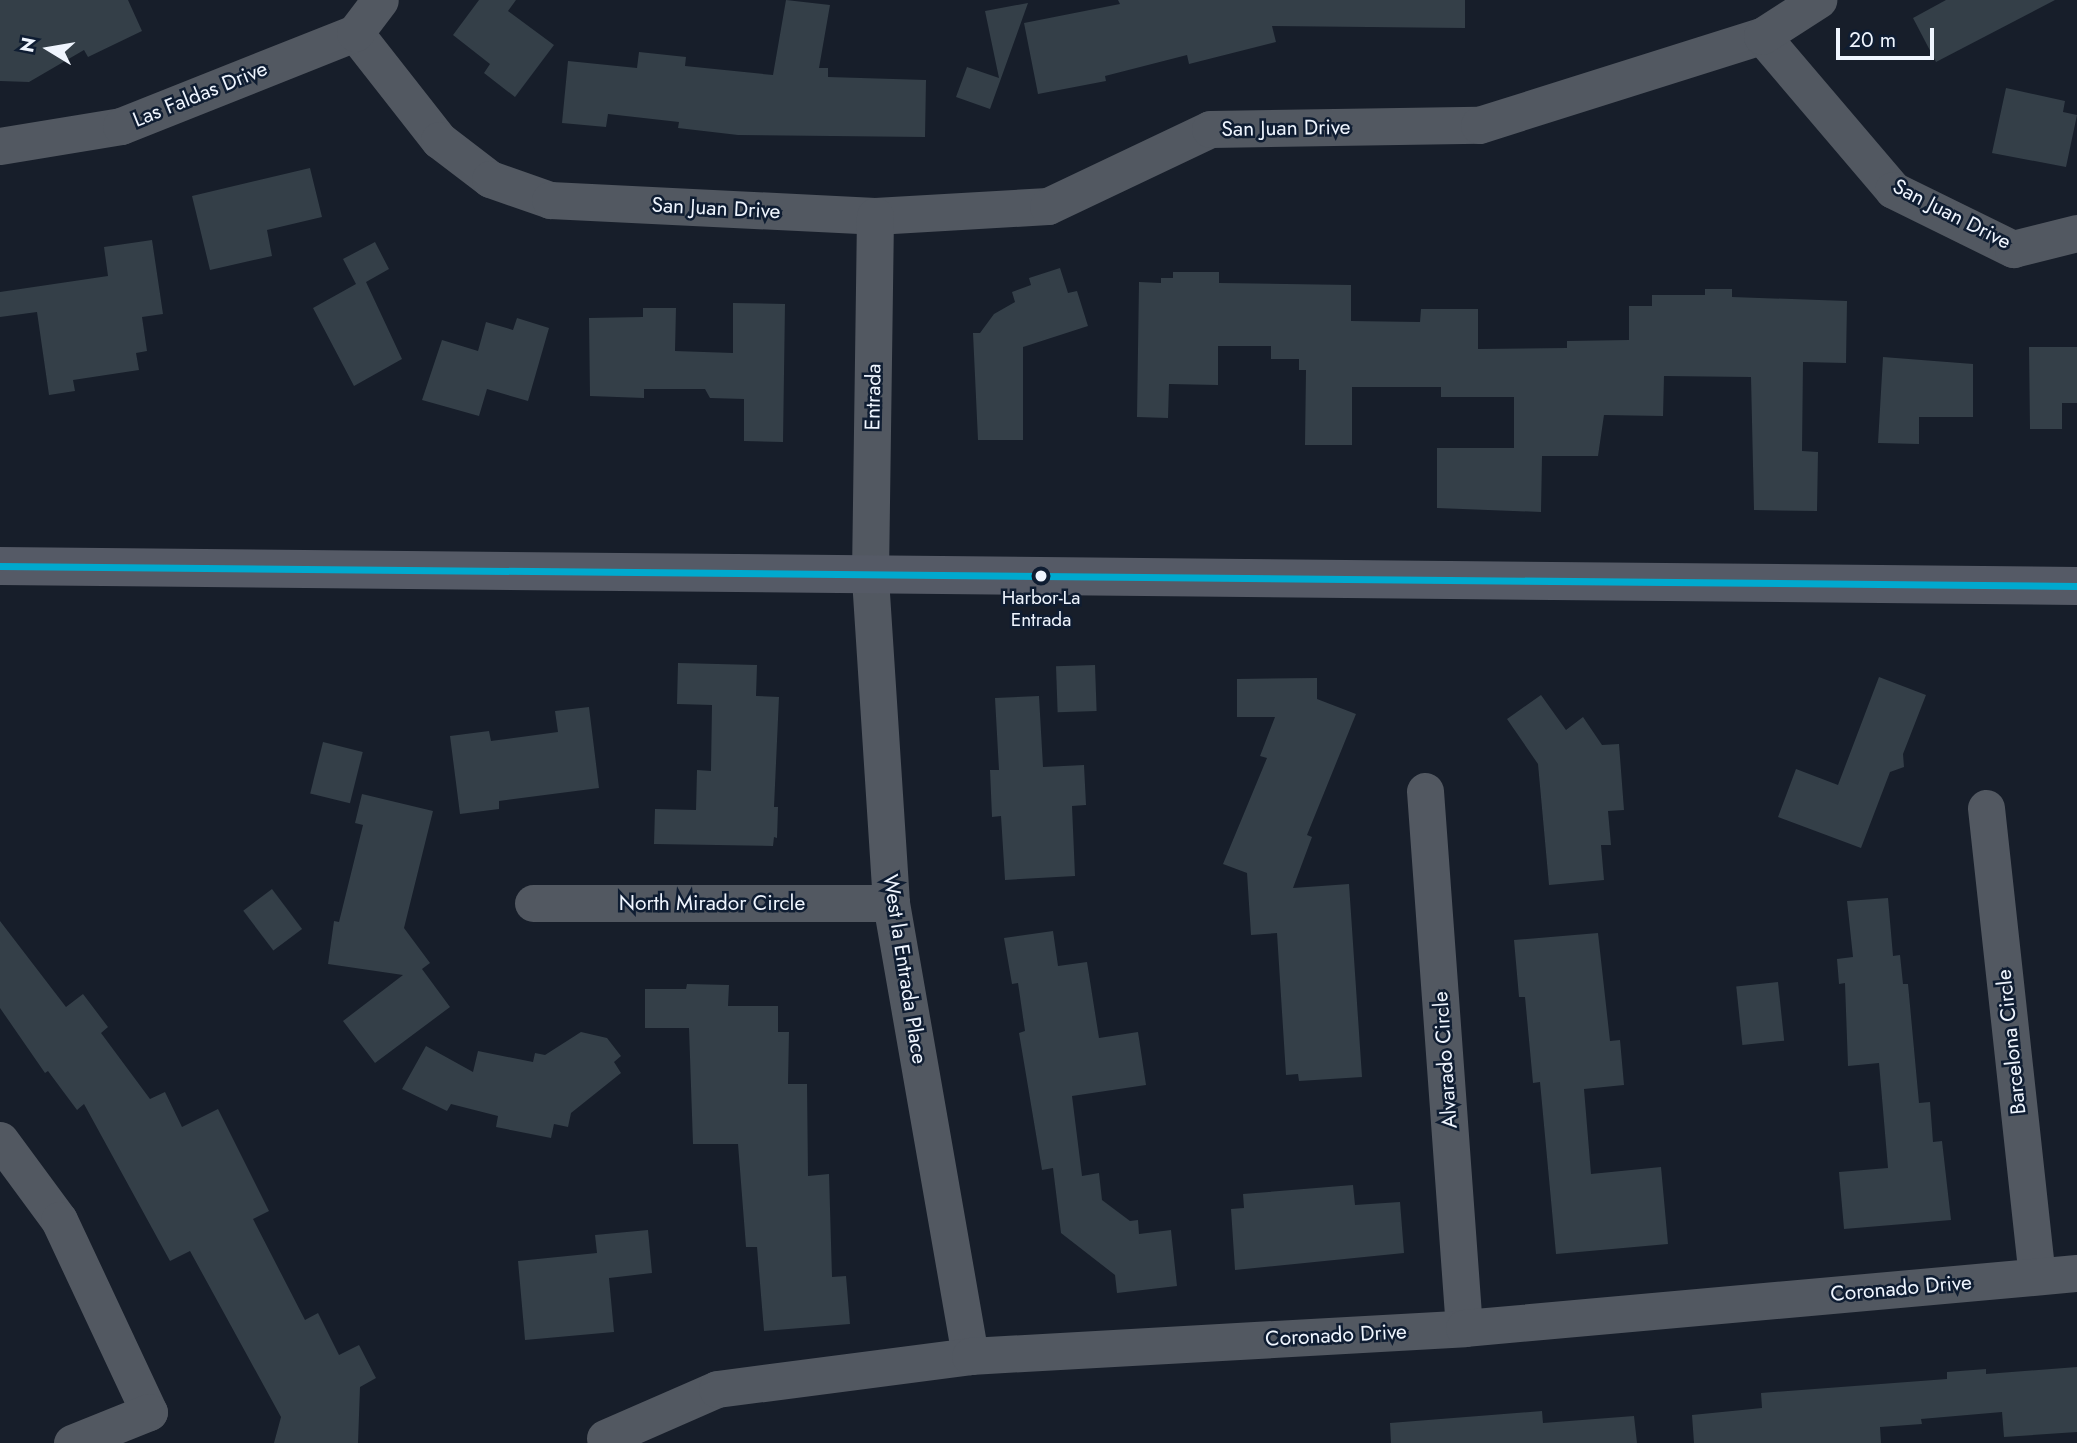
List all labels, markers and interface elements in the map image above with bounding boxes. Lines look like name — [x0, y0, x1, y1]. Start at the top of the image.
north arrow — [14, 14, 84, 84]
scale bar — [1839, 14, 1937, 58]
text: 20 m — [1849, 25, 1896, 55]
text: N — [13, 35, 43, 55]
street label: Las Faldas Drive — [129, 56, 271, 132]
street label: San Juan Drive — [1221, 114, 1351, 142]
street label: San Juan Drive — [1889, 173, 2015, 255]
street label: San Juan Drive — [651, 192, 781, 224]
street label: Entrada — [860, 363, 886, 431]
marker: Harbor-La Entrada — [1034, 569, 1048, 583]
place label: Harbor-La Entrada — [1002, 587, 1080, 631]
street label: West la Entrada Place — [878, 872, 932, 1066]
street label: North Mirador Circle — [619, 890, 805, 916]
street label: Barcelona Circle — [1991, 968, 2031, 1116]
street label: Alvarado Circle — [1428, 991, 1462, 1129]
street label: Coronado Drive — [1829, 1269, 1973, 1307]
street label: Coronado Drive — [1265, 1319, 1407, 1351]

